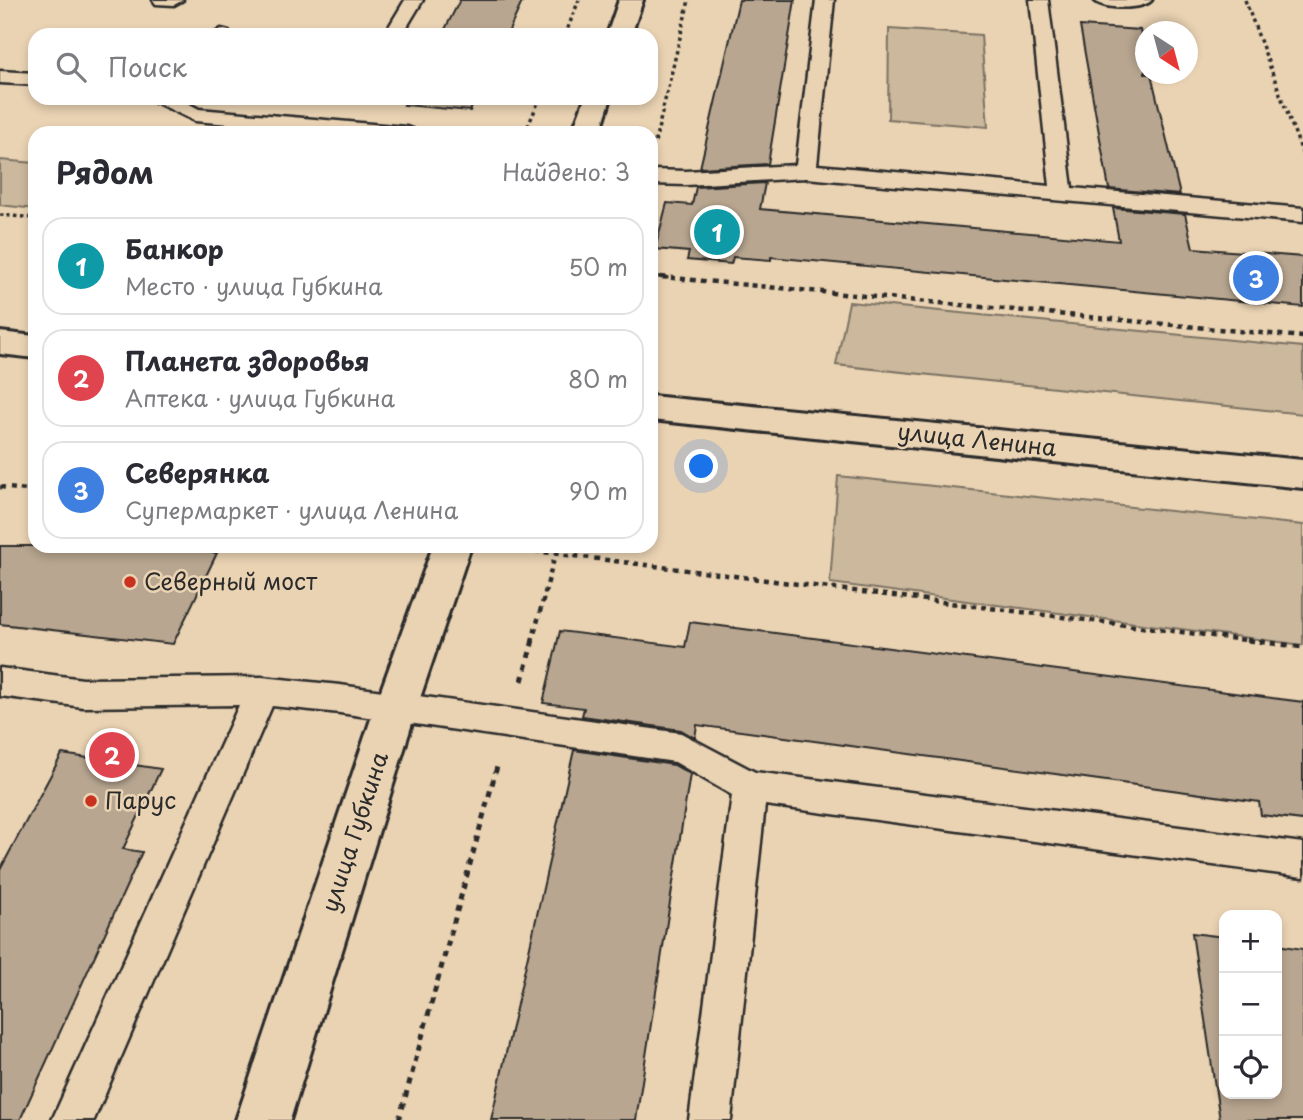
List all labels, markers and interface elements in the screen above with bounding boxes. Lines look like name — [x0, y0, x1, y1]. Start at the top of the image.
north arrow — [1135, 21, 1198, 84]
search box — [28, 28, 658, 105]
text: Поиск — [108, 47, 187, 86]
icon: search — [52, 48, 90, 86]
text: Рядом — [56, 149, 154, 194]
text: Найдено: 3 — [502, 154, 630, 189]
pin: 1 — [694, 206, 740, 258]
text: Банкор — [125, 229, 224, 268]
text: 1 — [76, 249, 87, 284]
text: 50 m — [568, 249, 628, 284]
pin: 3 — [1233, 252, 1279, 304]
text: Место · улица Губкина — [125, 268, 383, 303]
text: Планета здоровья — [125, 341, 370, 380]
text: 2 — [73, 361, 89, 396]
text: 80 m — [568, 361, 628, 396]
text: Аптека · улица Губкина — [125, 380, 395, 415]
street label: улица Ленина — [896, 413, 1059, 464]
your location — [684, 449, 718, 483]
text: Северянка — [125, 453, 270, 492]
text: 3 — [73, 473, 89, 508]
text: 90 m — [569, 473, 628, 508]
text: Супермаркет · улица Ленина — [125, 492, 458, 527]
place label: Северный мост — [144, 563, 318, 598]
marker: Северный мост — [122, 574, 138, 590]
pin: 2 — [89, 729, 135, 781]
street label: улица Губкина — [311, 746, 396, 916]
place label: Парус — [105, 782, 176, 817]
marker: Парус — [83, 793, 99, 809]
map controls — [1219, 910, 1282, 1099]
button: + — [1219, 910, 1282, 973]
button: − — [1219, 973, 1282, 1036]
button: locate — [1219, 1036, 1282, 1099]

